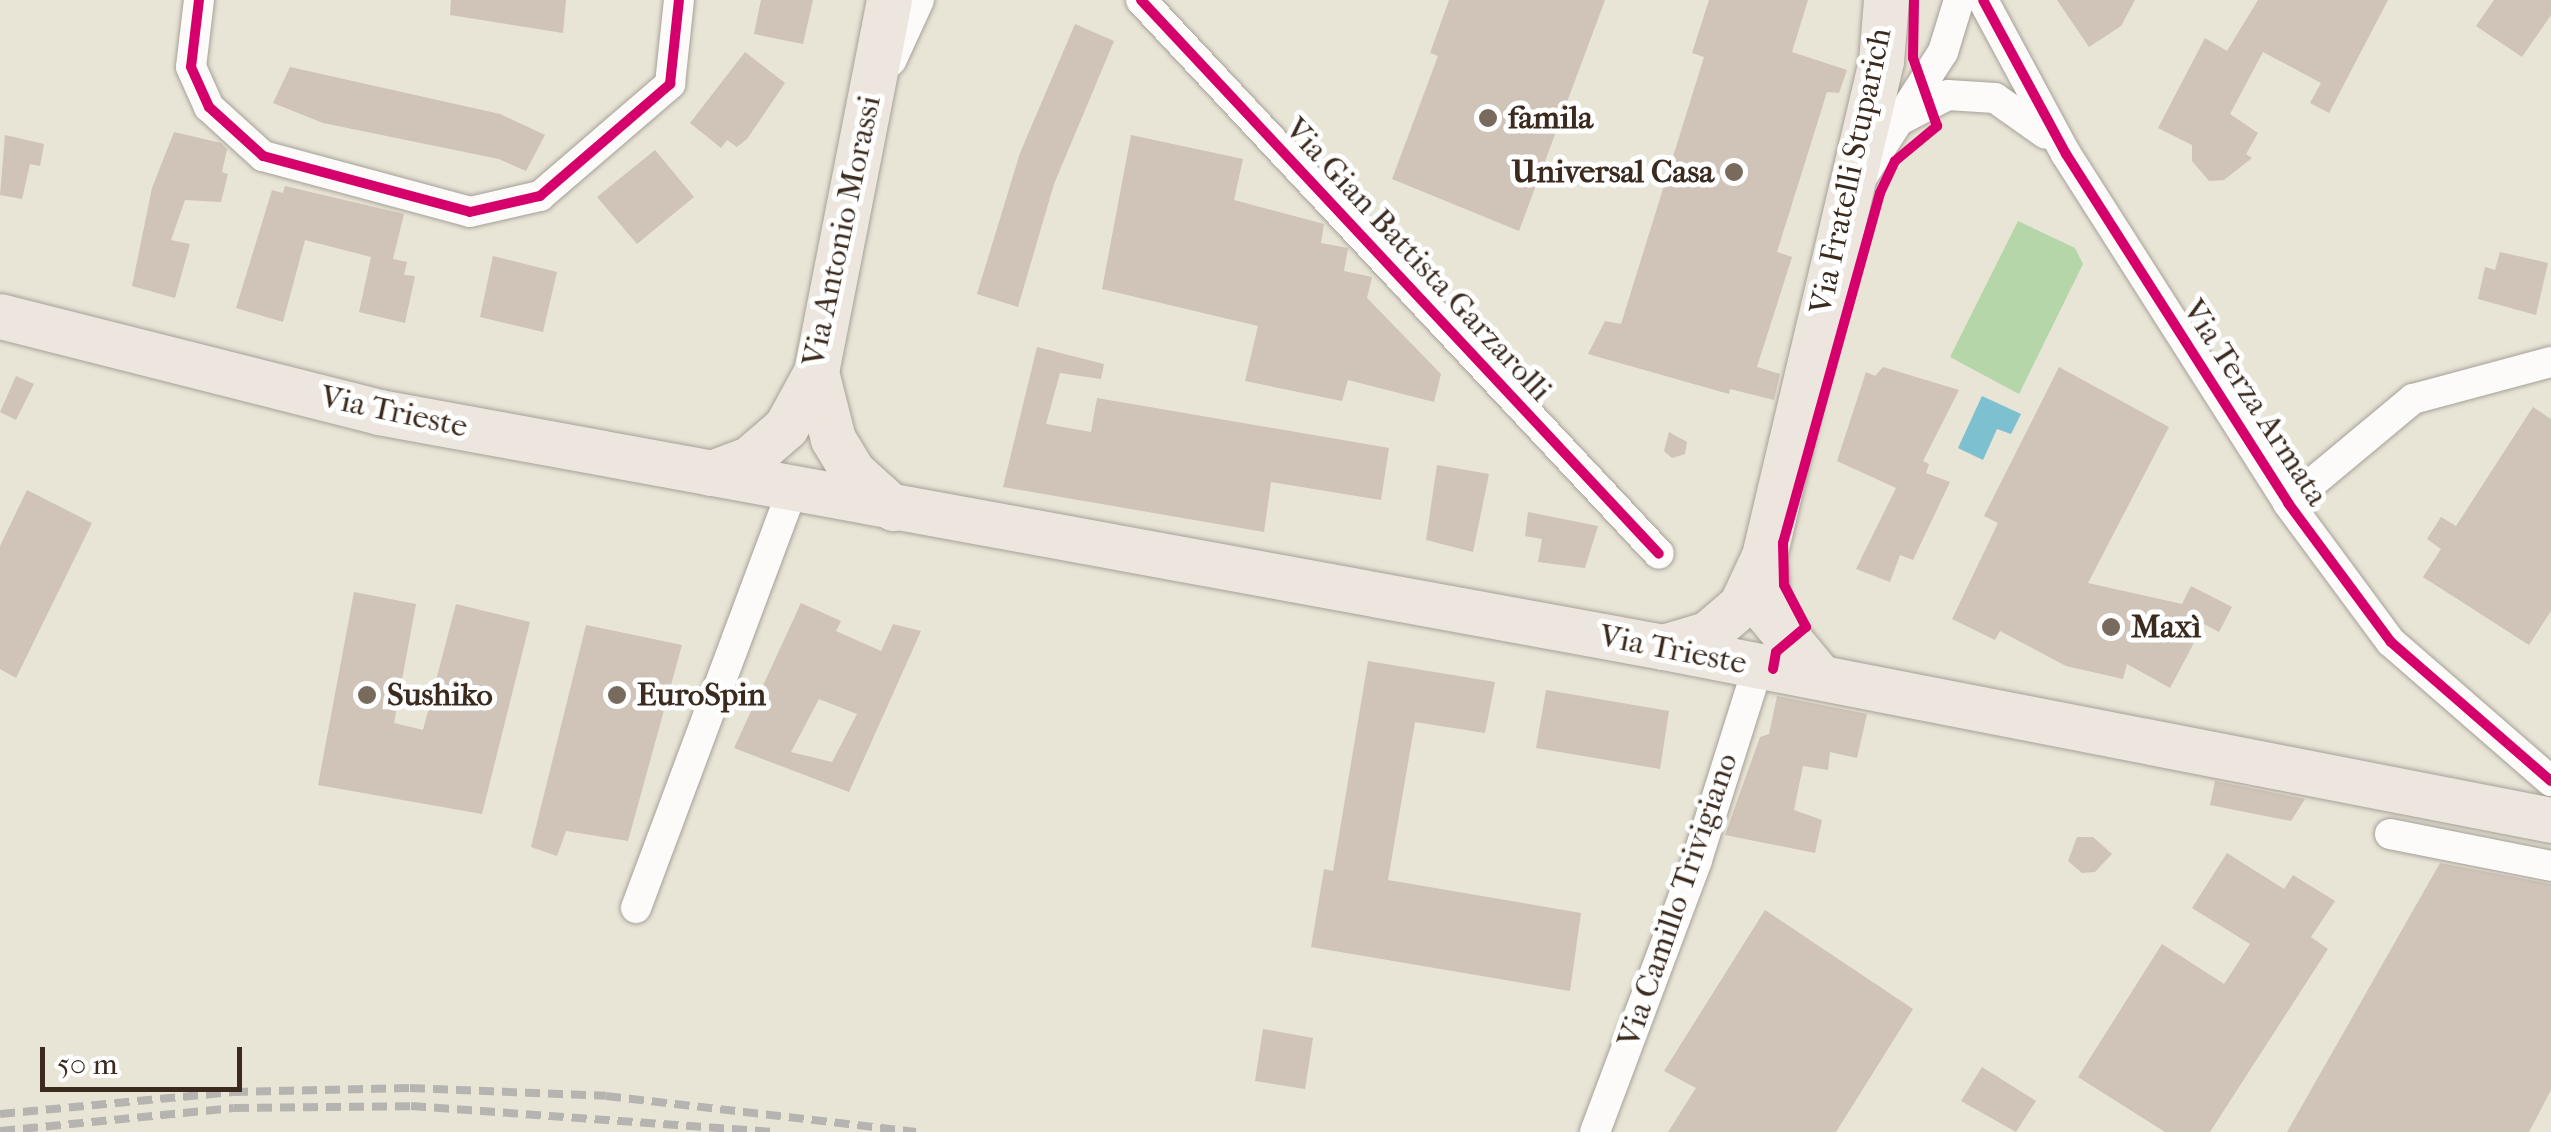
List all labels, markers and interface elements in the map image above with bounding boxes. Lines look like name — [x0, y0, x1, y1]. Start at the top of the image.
street label: Via Fratelli Stuparich — [1802, 24, 1900, 318]
street label: Via Antonio Morassi — [795, 92, 889, 370]
place label: famila — [1508, 99, 1593, 137]
marker: famila — [1477, 107, 1499, 129]
street label: Via Gian Battista Garzarolli — [1277, 110, 1559, 410]
place label: Universal Casa — [1512, 153, 1714, 191]
marker: Universal Casa — [1723, 161, 1745, 183]
street label: Via Terza Armata — [2174, 293, 2336, 513]
street label: Via Trieste — [317, 378, 471, 446]
place label: Maxì — [2131, 608, 2201, 646]
marker: Maxì — [2100, 616, 2122, 638]
street label: Via Trieste — [1596, 617, 1750, 683]
place label: Sushiko — [387, 676, 493, 714]
place label: EuroSpin — [637, 676, 766, 714]
marker: Sushiko — [356, 684, 378, 706]
marker: EuroSpin — [606, 684, 628, 706]
street label: Via Camillo Trivigiano — [1610, 748, 1746, 1052]
scale bar — [45, 1027, 248, 1089]
text: 50 m — [57, 1047, 118, 1082]

